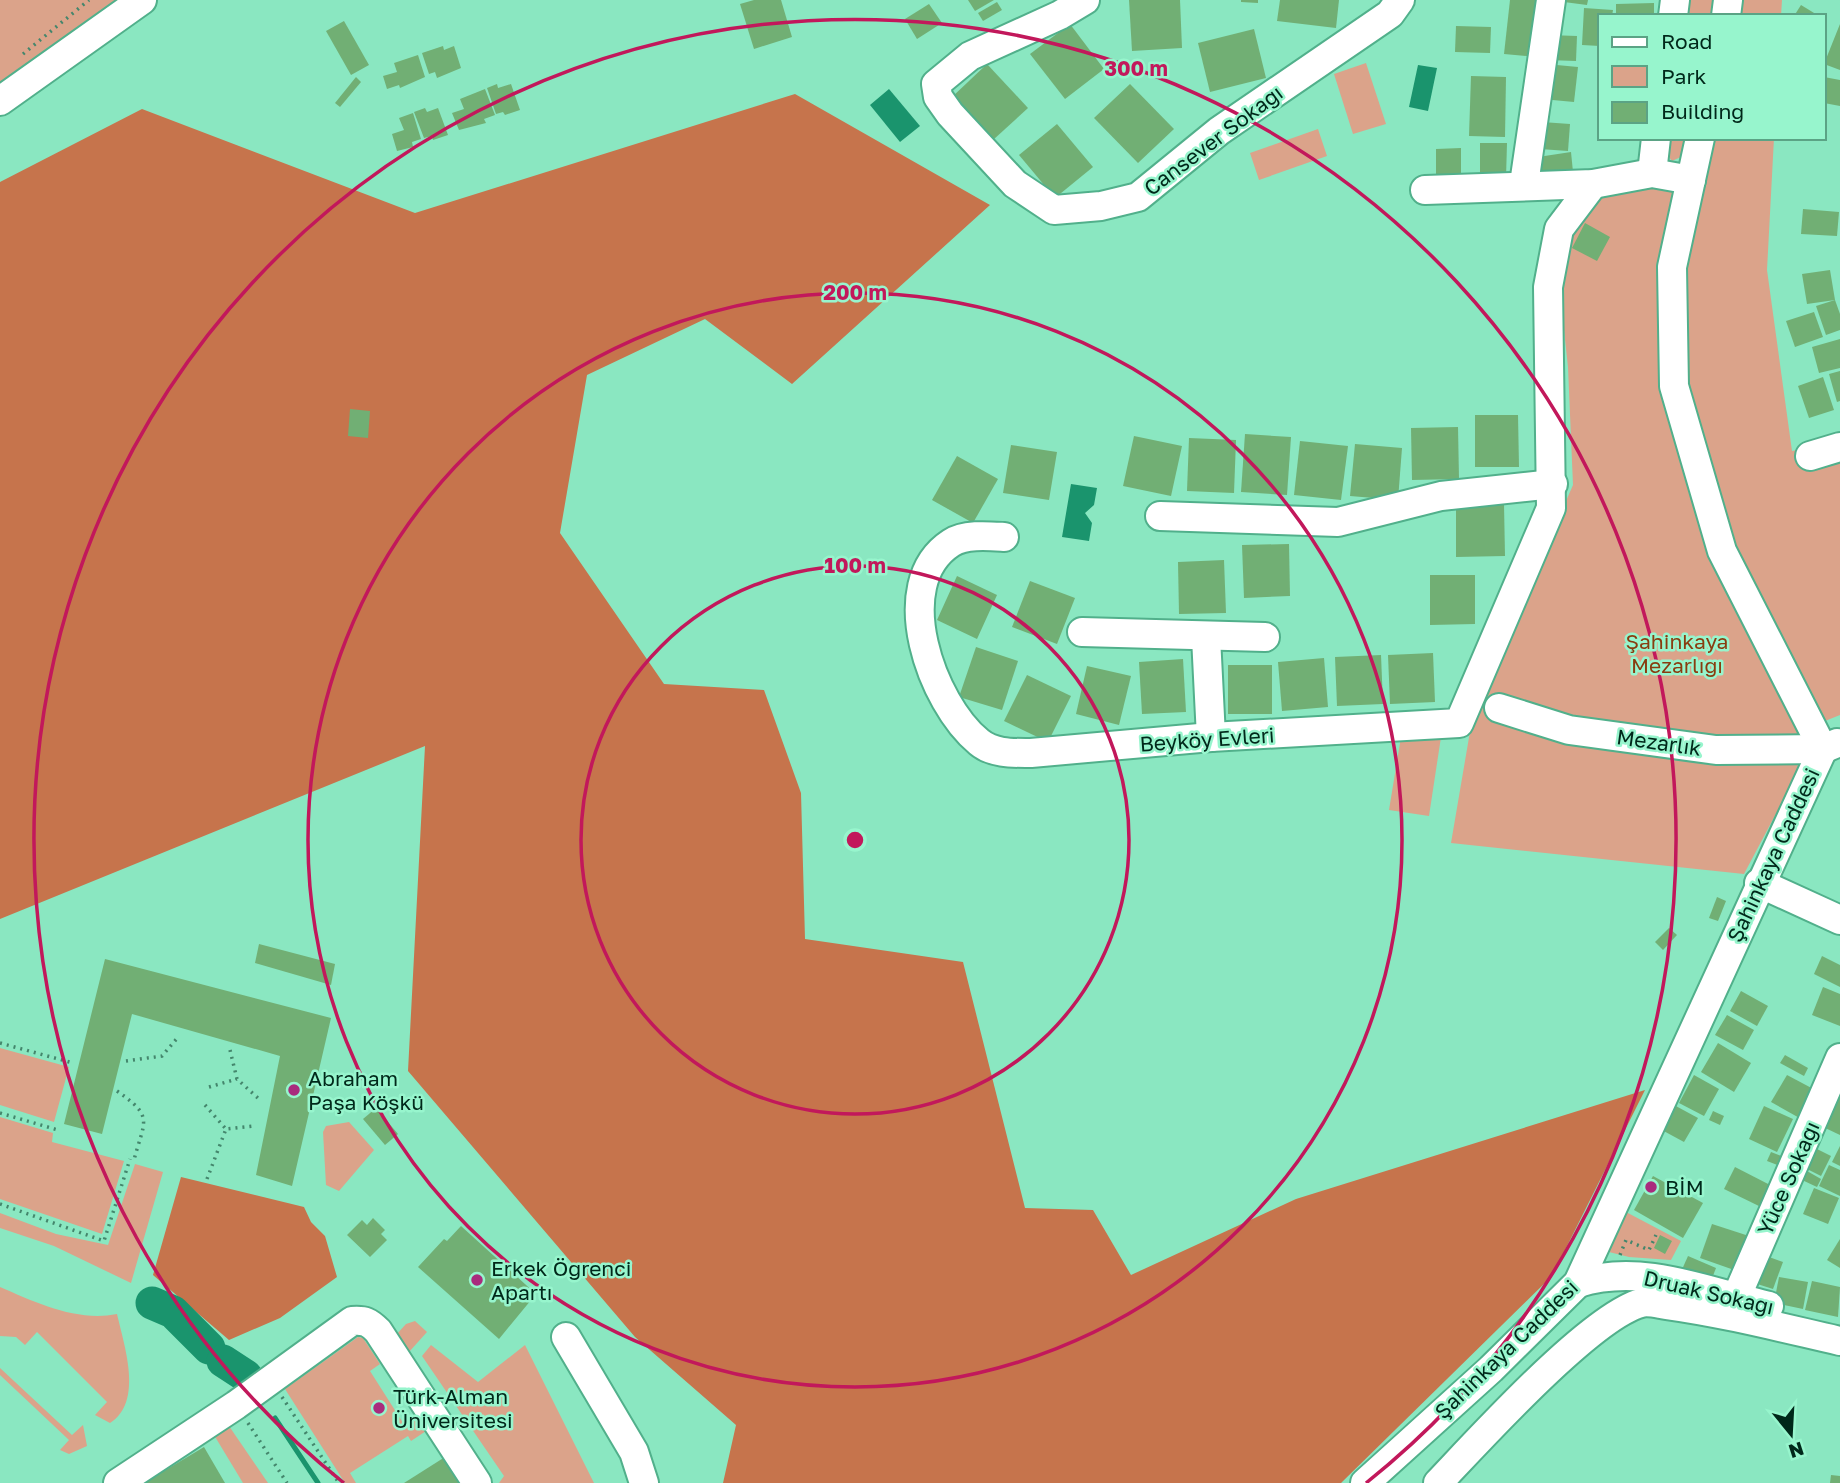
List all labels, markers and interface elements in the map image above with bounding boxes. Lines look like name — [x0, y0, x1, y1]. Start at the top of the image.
legend — [1598, 14, 1826, 140]
text: Road — [1661, 28, 1712, 54]
text: 300 m — [1104, 55, 1168, 81]
text: Park — [1661, 63, 1707, 89]
street label: Cansever Sokağı — [1138, 79, 1288, 201]
text: Building — [1661, 98, 1744, 124]
text: 200 m — [823, 279, 887, 305]
text: 100 m — [824, 552, 886, 578]
park label: Şahinkaya Mezarlığı — [1626, 628, 1728, 678]
street label: Beyköy Evleri — [1139, 721, 1275, 757]
street label: Mezarlık — [1615, 723, 1703, 761]
street label: Şahinkaya Caddesi — [1721, 764, 1825, 946]
centre of rings — [843, 828, 867, 852]
place label: Abraham Paşa Köşkü — [308, 1065, 424, 1115]
marker: Abraham Paşa Köşkü — [286, 1082, 302, 1098]
street label: Yüce Sokağı — [1751, 1117, 1825, 1239]
place label: BİM — [1665, 1174, 1704, 1200]
marker: BİM — [1643, 1179, 1659, 1195]
place label: Erkek Öğrenci Apartı — [491, 1255, 631, 1305]
street label: Druak Sokağı — [1641, 1264, 1777, 1320]
marker: Erkek Öğrenci Apartı — [469, 1272, 485, 1288]
street label: Şahinkaya Caddesi — [1429, 1274, 1583, 1424]
place label: Türk-Alman Üniversitesi — [393, 1383, 513, 1433]
north arrow — [1756, 1399, 1826, 1469]
marker: Türk-Alman Üniversitesi — [371, 1400, 387, 1416]
text: N — [1786, 1437, 1807, 1464]

